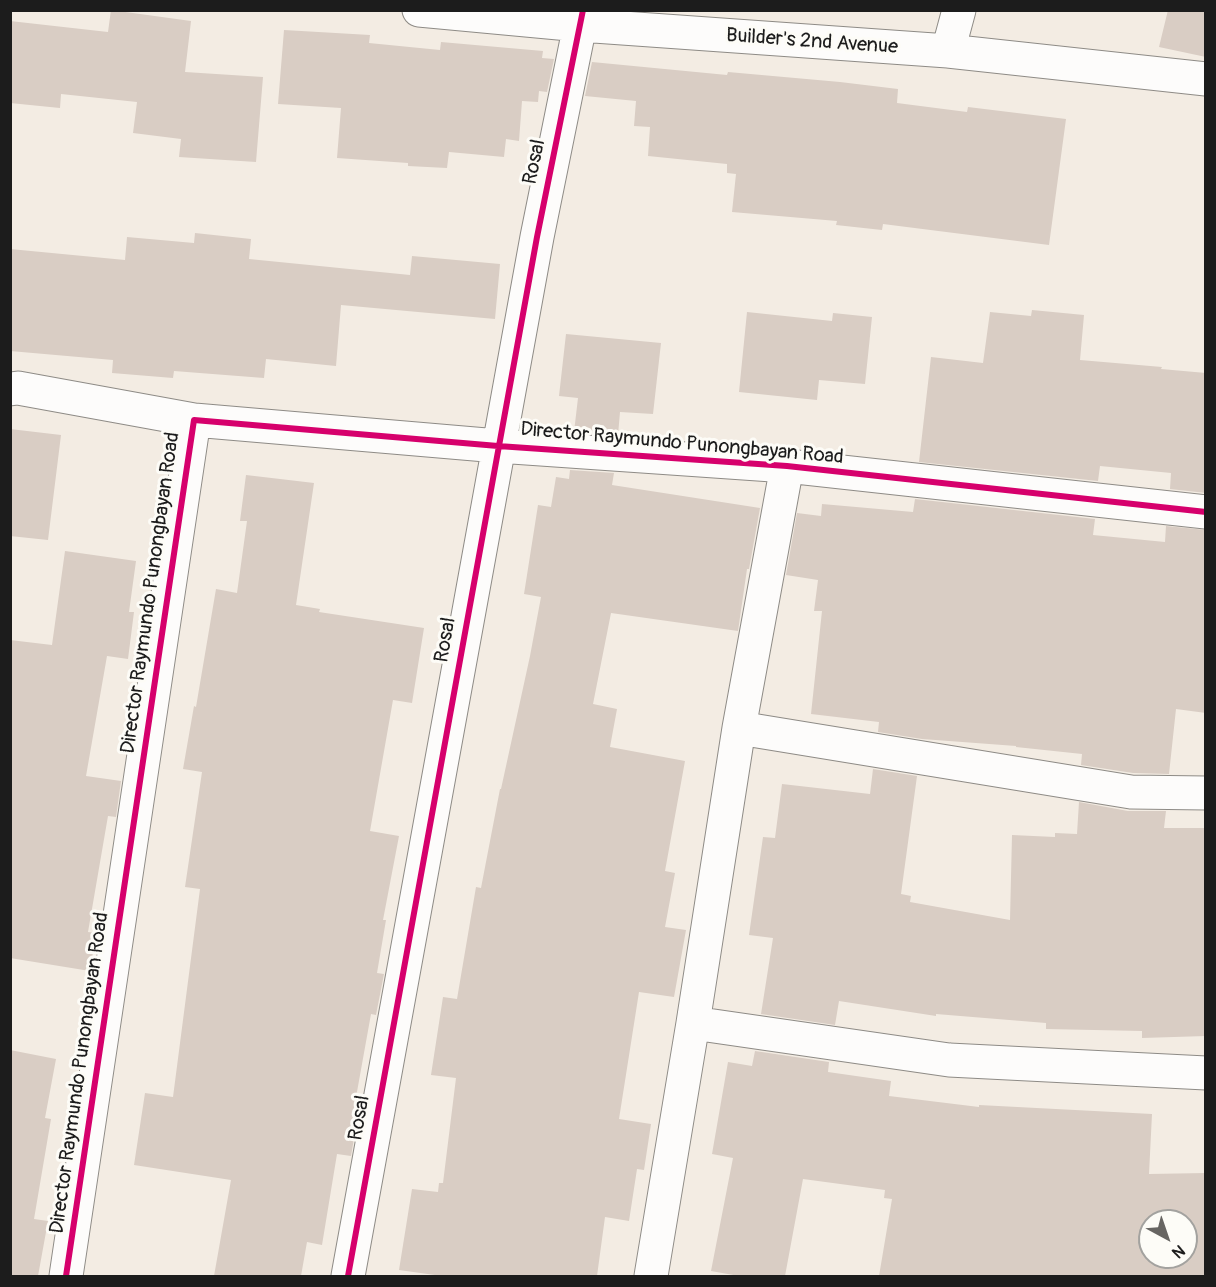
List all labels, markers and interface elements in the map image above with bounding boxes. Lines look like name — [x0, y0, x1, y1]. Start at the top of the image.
street label: Builder's 2nd Avenue — [725, 24, 899, 60]
street label: Rosal — [519, 137, 551, 187]
street label: Director Raymundo Punongbayan Road — [519, 418, 845, 470]
street label: Director Raymundo Punongbayan Road — [117, 431, 185, 755]
street label: Rosal — [430, 616, 462, 664]
street label: Director Raymundo Punongbayan Road — [46, 911, 114, 1235]
street label: Rosal — [344, 1094, 376, 1142]
north arrow — [1138, 1209, 1198, 1269]
text: N — [1168, 1240, 1189, 1262]

